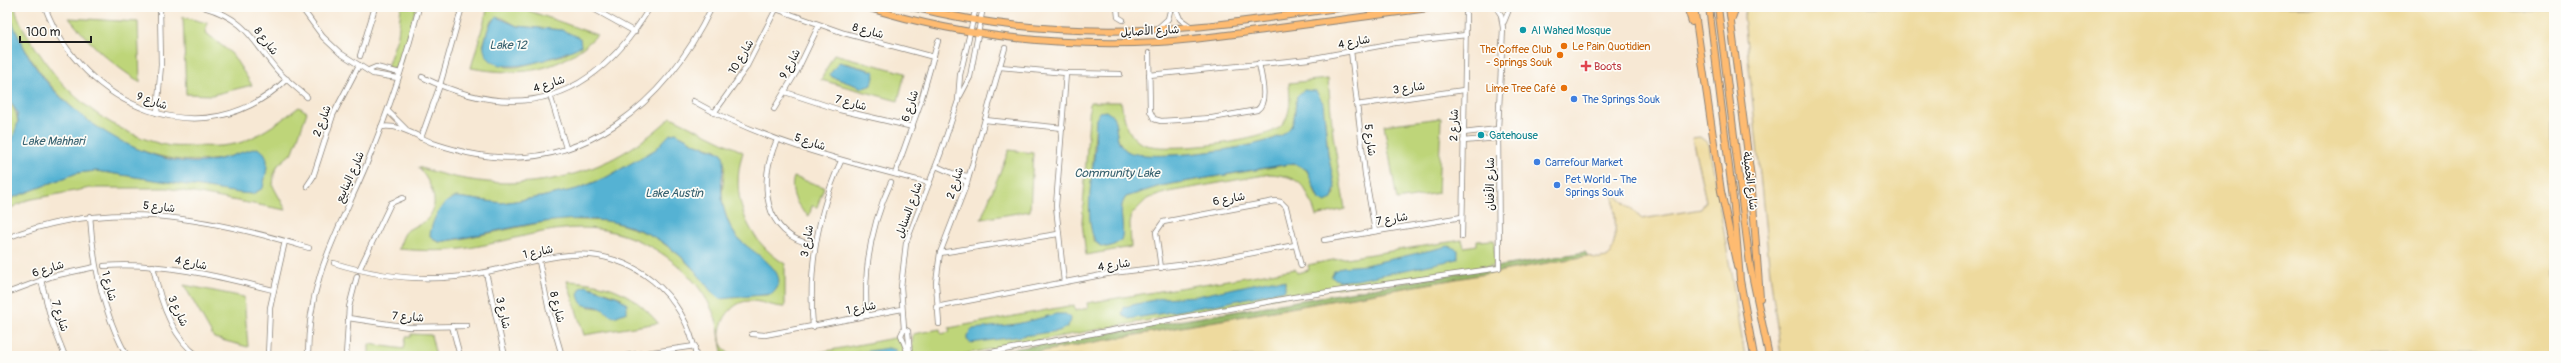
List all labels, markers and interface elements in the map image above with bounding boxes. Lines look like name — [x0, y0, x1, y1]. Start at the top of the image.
scale bar — [20, 18, 91, 44]
street label: شارع 8 — [850, 21, 885, 43]
street label: شارع الأصايل — [1120, 22, 1180, 41]
street label: شارع 8 — [250, 24, 281, 59]
place label: Al Wahed Mosque — [1531, 24, 1611, 37]
text: 100 m — [26, 25, 61, 40]
marker: Al Wahed Mosque — [1518, 25, 1528, 35]
street label: شارع 4 — [1337, 33, 1372, 53]
street label: شارع 10 — [726, 37, 758, 78]
water label: Lake 12 — [489, 38, 528, 53]
place label: Le Pain Quotidien — [1572, 40, 1651, 53]
marker: Le Pain Quotidien — [1559, 41, 1569, 51]
place label: The Coffee Club - Springs Souk — [1479, 43, 1552, 69]
street label: شارع 9 — [777, 47, 805, 82]
marker: The Coffee Club - Springs Souk — [1555, 50, 1565, 60]
place label: Boots — [1594, 60, 1621, 73]
marker: Boots — [1581, 61, 1591, 71]
street label: شارع 4 — [531, 73, 567, 97]
street label: شارع 3 — [1392, 79, 1426, 99]
place label: Lime Tree Café — [1486, 82, 1556, 95]
marker: Lime Tree Café — [1559, 83, 1569, 93]
street label: شارع 6 — [899, 88, 923, 124]
street label: شارع 9 — [134, 90, 169, 114]
street label: شارع 7 — [833, 93, 868, 115]
place label: The Springs Souk — [1582, 93, 1660, 106]
marker: The Springs Souk — [1569, 94, 1579, 104]
street label: شارع 2 — [310, 104, 336, 139]
street label: شارع 2 — [1447, 109, 1463, 141]
street label: شارع 5 — [1360, 123, 1378, 157]
place label: Gatehouse — [1489, 129, 1538, 142]
marker: Gatehouse — [1476, 130, 1486, 140]
street label: شارع 5 — [792, 131, 827, 155]
water label: Lake Mahhari — [21, 134, 87, 149]
street label: شارع الينابيع — [333, 149, 369, 205]
street label: شارع الخميلة — [1738, 151, 1760, 211]
place label: Carrefour Market — [1545, 156, 1623, 169]
street label: شارع الأفنان — [1483, 157, 1499, 211]
marker: Carrefour Market — [1532, 157, 1542, 167]
street label: شارع 2 — [944, 166, 968, 201]
water label: Community Lake — [1074, 166, 1161, 181]
place label: Pet World - The Springs Souk — [1565, 173, 1637, 199]
street label: شارع السنابل — [893, 180, 927, 240]
marker: Pet World - The Springs Souk — [1552, 180, 1562, 190]
water label: Lake Austin — [645, 186, 704, 201]
street label: شارع 6 — [1212, 190, 1247, 210]
street label: شارع 5 — [142, 199, 176, 217]
street label: شارع 7 — [1375, 210, 1409, 230]
street label: شارع 3 — [798, 224, 818, 258]
street label: شارع 1 — [522, 242, 555, 263]
street label: شارع 4 — [173, 254, 208, 274]
street label: شارع 4 — [1097, 256, 1131, 276]
street label: شارع 6 — [31, 258, 66, 282]
street label: شارع 1 — [97, 270, 119, 303]
street label: شارع 8 — [545, 290, 567, 324]
street label: شارع 3 — [163, 294, 191, 329]
street label: شارع 3 — [491, 296, 513, 331]
street label: شارع 7 — [47, 299, 71, 334]
street label: شارع 1 — [845, 299, 878, 319]
street label: شارع 7 — [391, 309, 424, 327]

